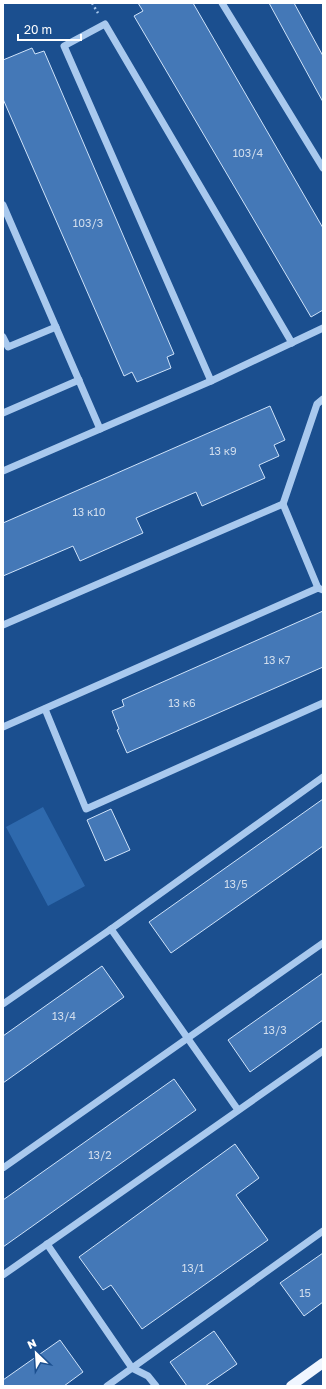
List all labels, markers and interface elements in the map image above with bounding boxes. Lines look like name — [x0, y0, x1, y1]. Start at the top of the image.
scale bar — [18, 16, 81, 42]
text: 20 m — [24, 22, 52, 37]
house number: 103/4 — [233, 146, 264, 159]
house number: 103/3 — [73, 216, 103, 229]
house number: 13 к9 — [209, 444, 237, 457]
house number: 13 к10 — [73, 505, 106, 518]
house number: 13 к7 — [264, 653, 291, 666]
house number: 13 к6 — [168, 696, 196, 709]
house number: 13/5 — [224, 877, 248, 890]
house number: 13/4 — [52, 1009, 76, 1022]
house number: 13/3 — [263, 1023, 287, 1036]
house number: 13/2 — [88, 1148, 112, 1161]
house number: 13/1 — [182, 1261, 204, 1274]
house number: 15 — [299, 1286, 311, 1299]
north arrow — [16, 1333, 56, 1373]
text: N — [25, 1336, 38, 1351]

